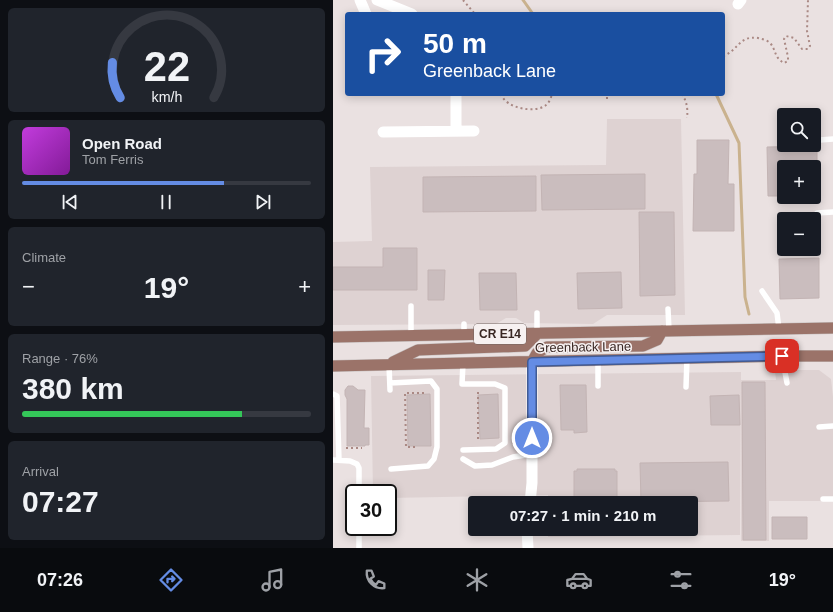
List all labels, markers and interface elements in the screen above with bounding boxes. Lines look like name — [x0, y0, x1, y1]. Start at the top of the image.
icon: right — [357, 28, 409, 80]
text: 50 m — [423, 28, 487, 59]
text: 22 — [143, 43, 190, 90]
text: Greenback Lane — [423, 61, 556, 81]
text: km/h — [151, 89, 182, 105]
map controls — [777, 108, 821, 256]
button: search — [777, 108, 821, 152]
text: Open Road — [82, 135, 162, 152]
text: Tom Ferris — [82, 152, 143, 167]
button: + — [777, 160, 821, 204]
icon: previous — [59, 191, 81, 213]
icon: pause — [155, 191, 177, 213]
icon: next — [252, 191, 274, 213]
button: − — [777, 212, 821, 256]
text: Climate — [22, 250, 66, 265]
text: 19° — [144, 271, 189, 304]
text: − — [22, 274, 35, 299]
text: + — [298, 274, 311, 299]
road number: CR E14 — [474, 324, 526, 344]
street label: Greenback Lane — [535, 339, 631, 355]
pin — [765, 339, 799, 373]
icon: arrive — [771, 345, 793, 367]
text: Range · 76% — [22, 351, 98, 366]
text: 380 km — [22, 372, 124, 405]
position arrow — [511, 417, 553, 459]
text: Arrival — [22, 464, 59, 479]
speed limit sign: 30 — [345, 484, 397, 536]
text: 07:27 — [22, 485, 99, 518]
text: 07:27 · 1 min · 210 m — [510, 507, 656, 524]
icon: directions — [157, 566, 185, 594]
icon: music — [259, 566, 287, 594]
icon: phone — [361, 566, 389, 594]
icon: climate — [463, 566, 491, 594]
icon: car — [565, 566, 593, 594]
icon: filters — [667, 566, 695, 594]
text: 07:26 — [37, 570, 83, 590]
text: 19° — [769, 570, 796, 590]

